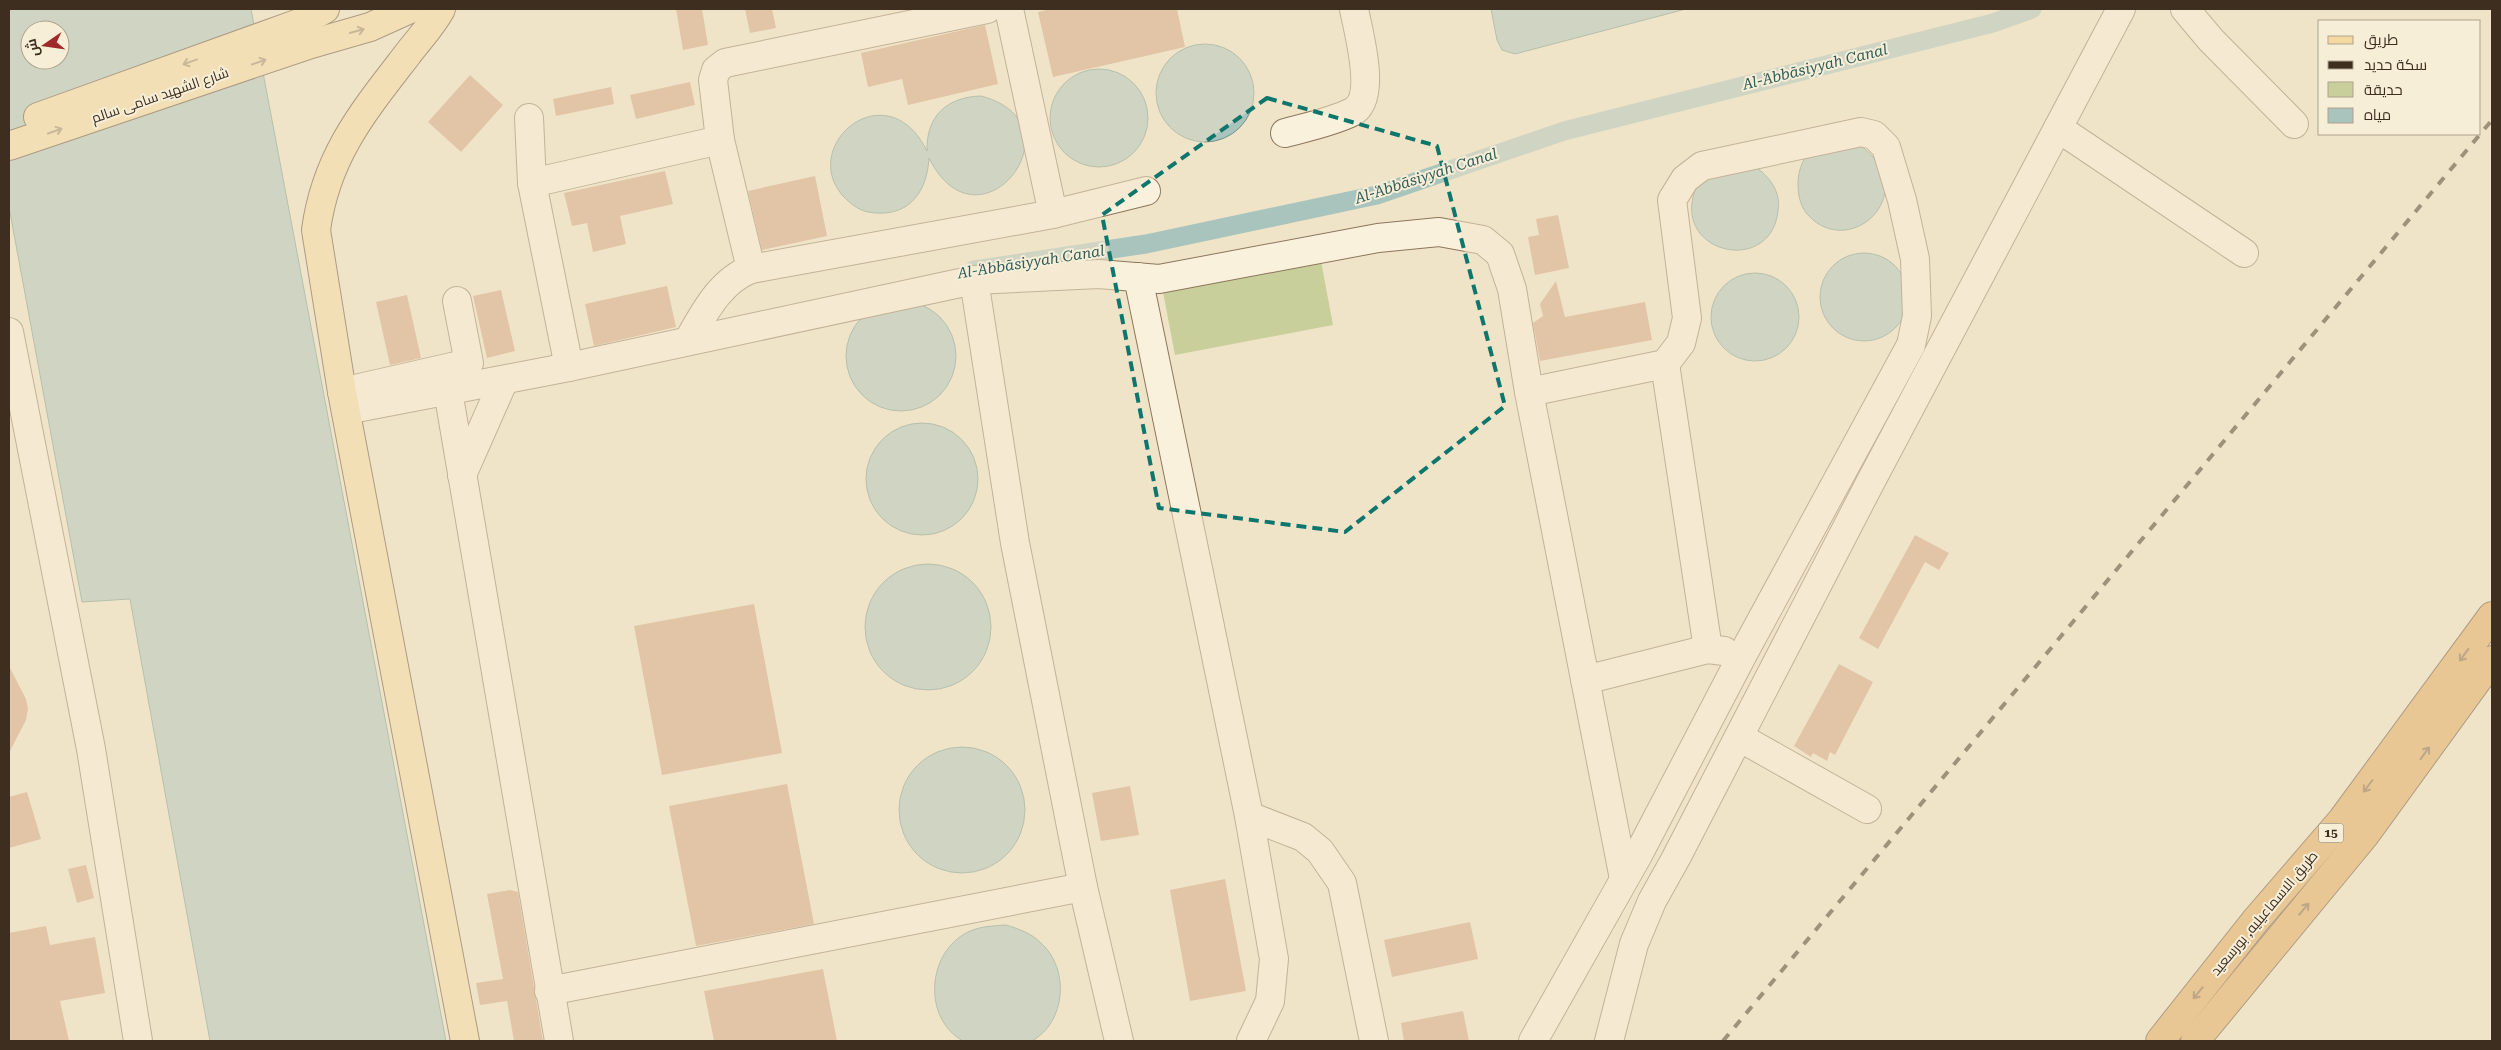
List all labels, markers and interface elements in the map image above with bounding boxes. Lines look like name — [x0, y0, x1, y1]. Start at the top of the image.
north arrow — [20, 20, 70, 70]
legend — [2318, 20, 2481, 135]
one-way arrow — [349, 26, 365, 35]
text: طريق — [2364, 31, 2398, 50]
text: ش — [23, 37, 43, 58]
water label: Al-ʿAbbāsiyyah Canal — [1740, 40, 1890, 94]
one-way arrow — [250, 56, 266, 66]
text: سكة حديد — [2364, 56, 2427, 74]
one-way arrow — [183, 58, 198, 67]
street label: شارع الشهيد سامى سالم — [89, 64, 231, 128]
text: حديقة — [2364, 81, 2403, 99]
text: مياه — [2364, 106, 2391, 124]
one-way arrow — [47, 125, 63, 135]
water label: Al-ʿAbbāsiyyah Canal — [1352, 144, 1500, 208]
water label: Al-ʿAbbāsiyyah Canal — [955, 241, 1106, 283]
one-way arrow — [2459, 648, 2469, 662]
one-way arrow — [2420, 746, 2430, 760]
one-way arrow — [2363, 779, 2373, 793]
road number: 15 — [2318, 824, 2344, 842]
street label: طريق الاسماعيليه, بورسعيد — [2207, 848, 2321, 979]
one-way arrow — [2299, 903, 2310, 916]
one-way arrow — [2193, 986, 2204, 999]

